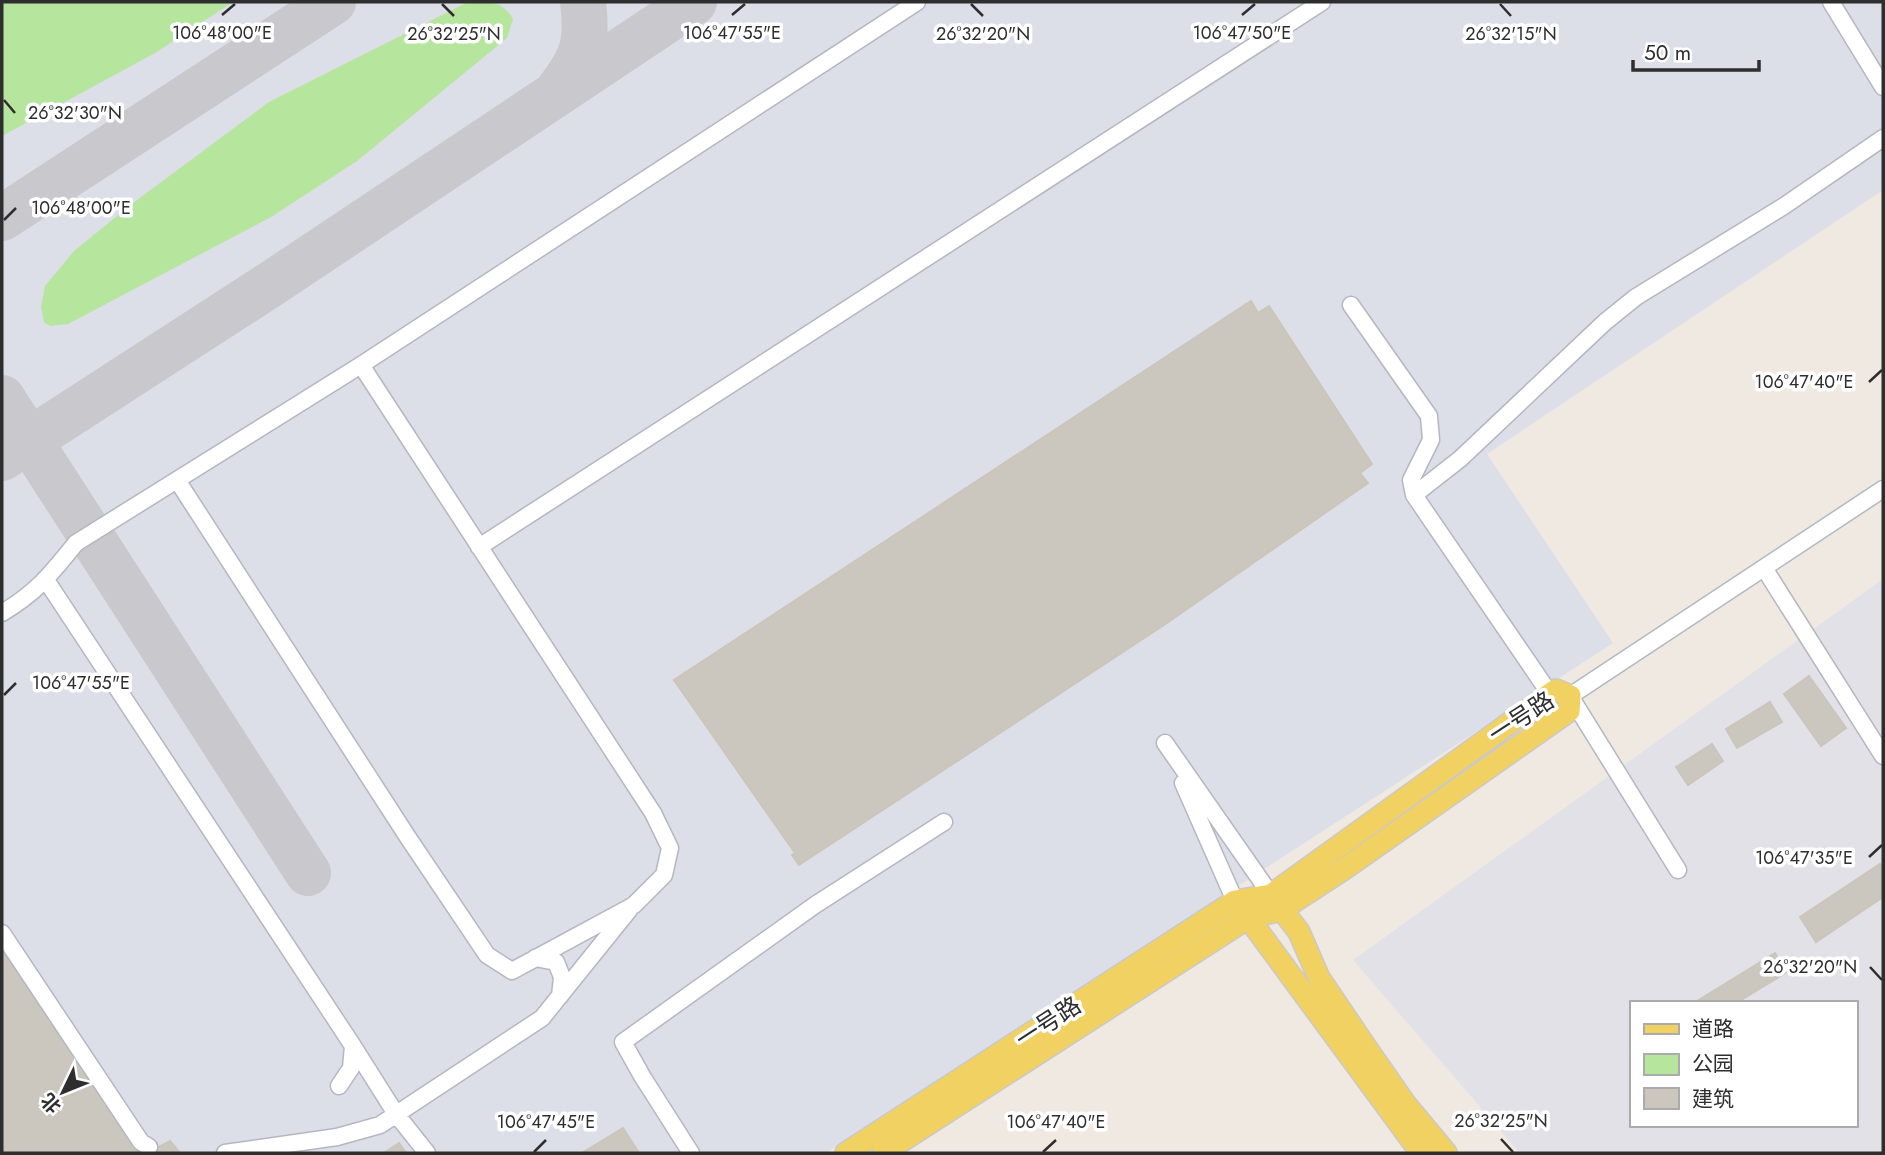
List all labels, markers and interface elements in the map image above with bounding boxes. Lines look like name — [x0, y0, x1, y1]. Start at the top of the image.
text: 106°48'00"E — [172, 20, 272, 46]
text: 106°47'55"E — [683, 20, 781, 46]
text: 106°47'50"E — [1193, 20, 1291, 46]
text: 26°32'25"N — [407, 21, 501, 47]
text: 26°32'20"N — [936, 21, 1030, 47]
text: 26°32'15"N — [1465, 21, 1557, 47]
scale bar — [1633, 28, 1759, 72]
text: 50 m — [1644, 38, 1691, 68]
text: 26°32'30"N — [28, 100, 122, 126]
text: 106°48'00"E — [31, 195, 131, 221]
text: 106°47'40"E — [1755, 369, 1853, 395]
text: 106°47'55"E — [32, 670, 130, 696]
street label: 一号路 — [1481, 683, 1561, 751]
text: 106°47'35"E — [1755, 845, 1853, 871]
text: 26°32'20"N — [1763, 954, 1857, 980]
street label: 一号路 — [1008, 988, 1088, 1056]
legend — [1630, 1001, 1857, 1127]
text: 道路 — [1692, 1014, 1734, 1044]
text: 公园 — [1692, 1049, 1734, 1079]
north arrow — [28, 1057, 98, 1127]
text: 建筑 — [1692, 1084, 1734, 1114]
text: 北 — [35, 1087, 67, 1119]
text: 26°32'25"N — [1454, 1108, 1548, 1134]
text: 106°47'45"E — [497, 1109, 595, 1135]
text: 106°47'40"E — [1007, 1109, 1105, 1135]

